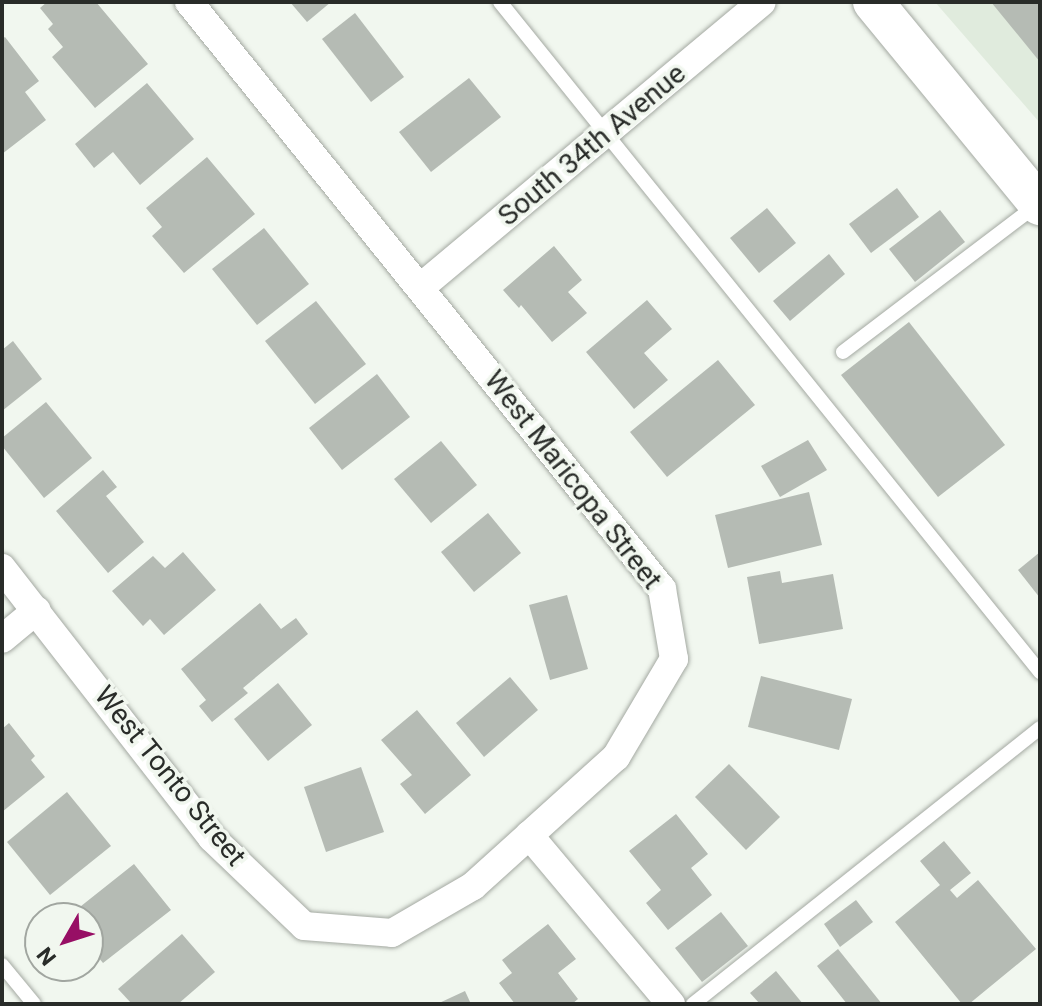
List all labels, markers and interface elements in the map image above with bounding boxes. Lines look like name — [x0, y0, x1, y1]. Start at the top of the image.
street label: South 34th Avenue — [492, 57, 692, 233]
street label: West Maricopa Street — [477, 364, 669, 596]
street label: West Tonto Street — [87, 679, 253, 873]
north arrow — [24, 902, 104, 982]
text: N — [32, 942, 61, 970]

